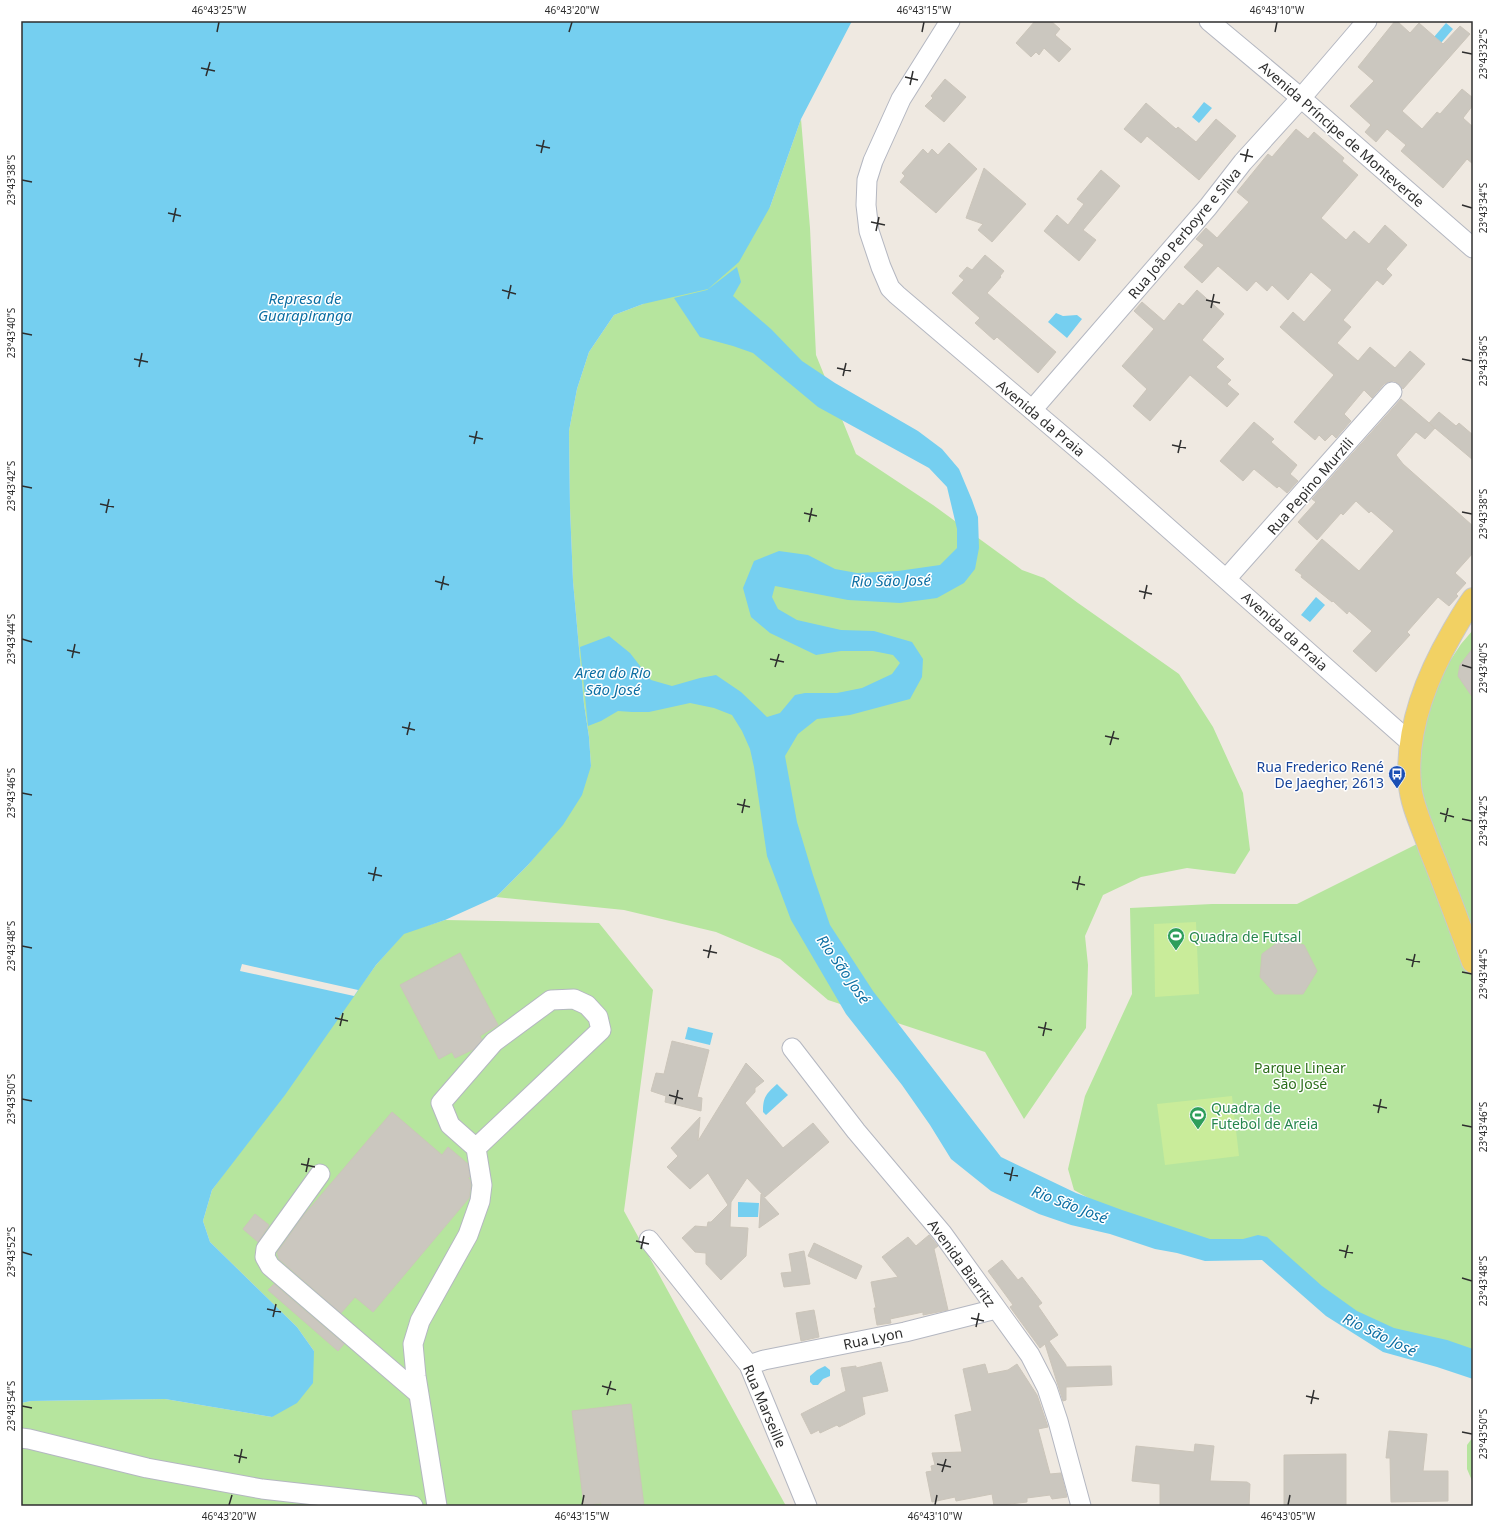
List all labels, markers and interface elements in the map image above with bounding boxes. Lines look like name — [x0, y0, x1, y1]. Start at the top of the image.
text: 46°43'25"W — [192, 3, 247, 17]
text: 46°43'20"W — [545, 3, 600, 17]
text: 46°43'15"W — [897, 3, 952, 17]
text: 46°43'10"W — [1250, 3, 1305, 17]
text: 23°43'32"S — [1476, 28, 1490, 79]
street label: Avenida Príncipe de Monteverde — [1255, 57, 1429, 211]
text: 23°43'38"S — [4, 154, 18, 205]
street label: Rua João Perboyre e Silva — [1123, 163, 1245, 303]
text: 23°43'34"S — [1476, 182, 1490, 233]
water label: Represa de Guarapiranga — [258, 288, 353, 325]
text: 23°43'40"S — [4, 307, 18, 358]
text: 23°43'36"S — [1476, 335, 1490, 386]
street label: Avenida da Praia — [993, 375, 1089, 461]
street label: Rua Pepino Murzili — [1263, 433, 1357, 539]
text: 23°43'42"S — [4, 460, 18, 511]
text: 23°43'38"S — [1476, 488, 1490, 539]
water label: Rio São José — [851, 569, 932, 591]
street label: Avenida da Praia — [1238, 587, 1332, 675]
text: 23°43'44"S — [4, 613, 18, 664]
text: 23°43'40"S — [1476, 642, 1490, 693]
water label: Area do Rio São José — [574, 662, 651, 699]
place label: Rua Frederico René De Jaegher, 2613 — [1257, 757, 1384, 792]
bus stop icon: Rua Frederico René De Jaegher, 2613 — [1387, 764, 1407, 789]
text: 23°43'46"S — [4, 767, 18, 818]
text: 23°43'42"S — [1476, 795, 1490, 846]
text: 23°43'48"S — [4, 920, 18, 971]
sports icon: Quadra de Futsal — [1166, 926, 1186, 951]
place label: Quadra de Futsal — [1189, 927, 1301, 946]
water label: Rio São José — [813, 931, 875, 1008]
text: 23°43'44"S — [1476, 948, 1490, 999]
park label: Parque Linear São José — [1254, 1058, 1346, 1093]
text: 23°43'50"S — [4, 1073, 18, 1124]
place label: Quadra de Futebol de Areia — [1211, 1098, 1318, 1133]
text: 23°43'46"S — [1476, 1101, 1490, 1152]
sports icon: Quadra de Futebol de Areia — [1188, 1105, 1208, 1130]
water label: Rio São José — [1029, 1180, 1111, 1228]
street label: Avenida Biarritz — [924, 1215, 1000, 1311]
text: 23°43'52"S — [4, 1226, 18, 1277]
text: 23°43'48"S — [1476, 1255, 1490, 1306]
water label: Rio São José — [1340, 1308, 1421, 1361]
street label: Rua Lyon — [841, 1322, 905, 1354]
street label: Rua Marseille — [739, 1362, 791, 1451]
text: 23°43'54"S — [4, 1380, 18, 1431]
text: 23°43'50"S — [1476, 1408, 1490, 1459]
text: 46°43'20"W — [202, 1509, 257, 1523]
text: 46°43'15"W — [555, 1509, 610, 1523]
text: 46°43'10"W — [908, 1509, 963, 1523]
text: 46°43'05"W — [1261, 1509, 1316, 1523]

